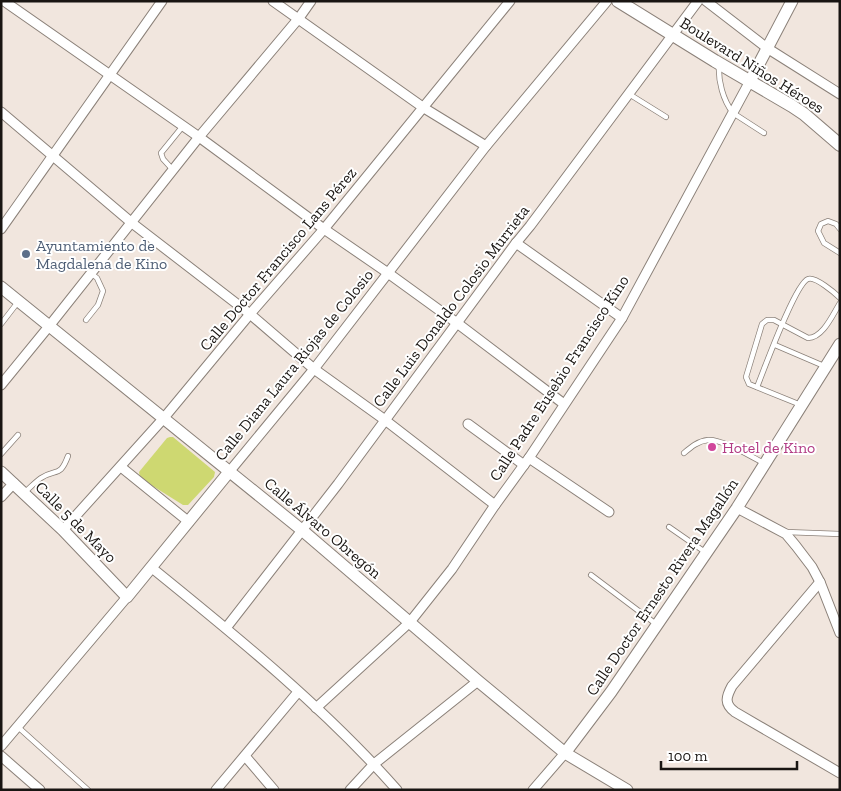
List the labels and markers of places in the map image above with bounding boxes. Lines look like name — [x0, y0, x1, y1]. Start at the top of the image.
place label: Ayuntamiento de Magdalena de Kino — [36, 236, 167, 273]
marker: Ayuntamiento de Magdalena de Kino — [20, 248, 32, 260]
place label: Hotel de Kino — [722, 438, 815, 457]
marker: Hotel de Kino — [706, 441, 718, 453]

